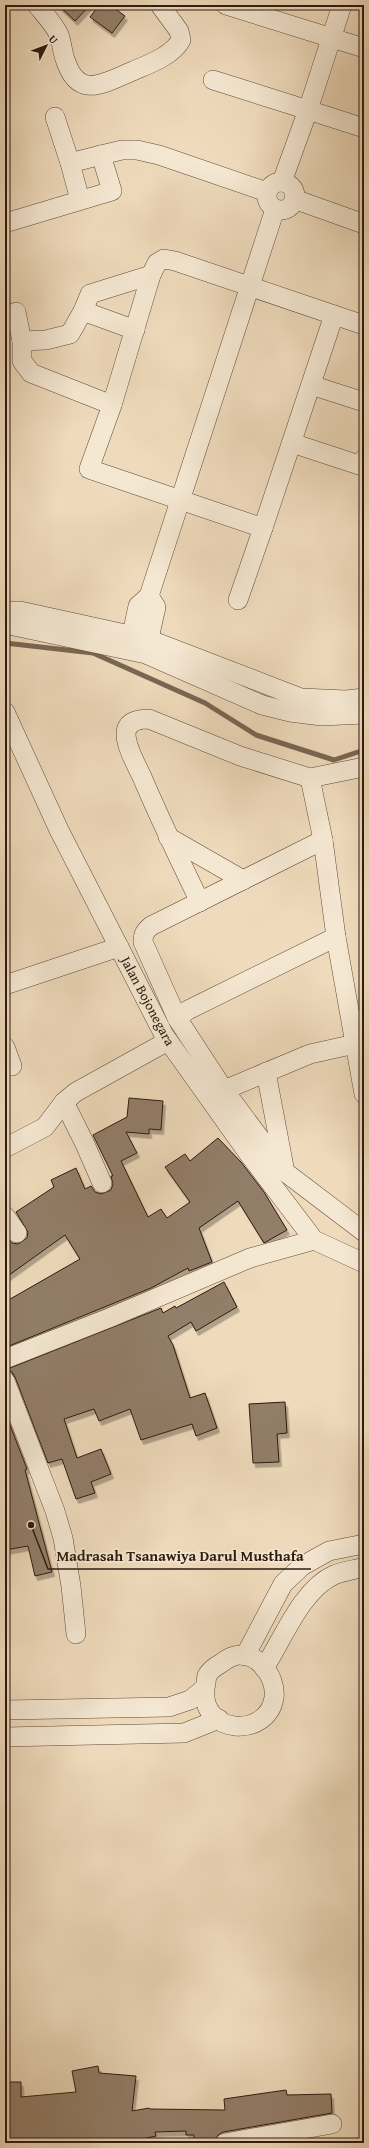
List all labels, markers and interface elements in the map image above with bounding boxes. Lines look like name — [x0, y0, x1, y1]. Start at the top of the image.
north arrow — [26, 26, 66, 66]
text: U — [45, 31, 62, 48]
street label: Jalan Bojonegara — [115, 951, 180, 1050]
callout: Madrasah Tsanawiya Darul Musthafa — [48, 1542, 311, 1569]
text: Madrasah Tsanawiya Darul Musthafa — [56, 1545, 304, 1566]

